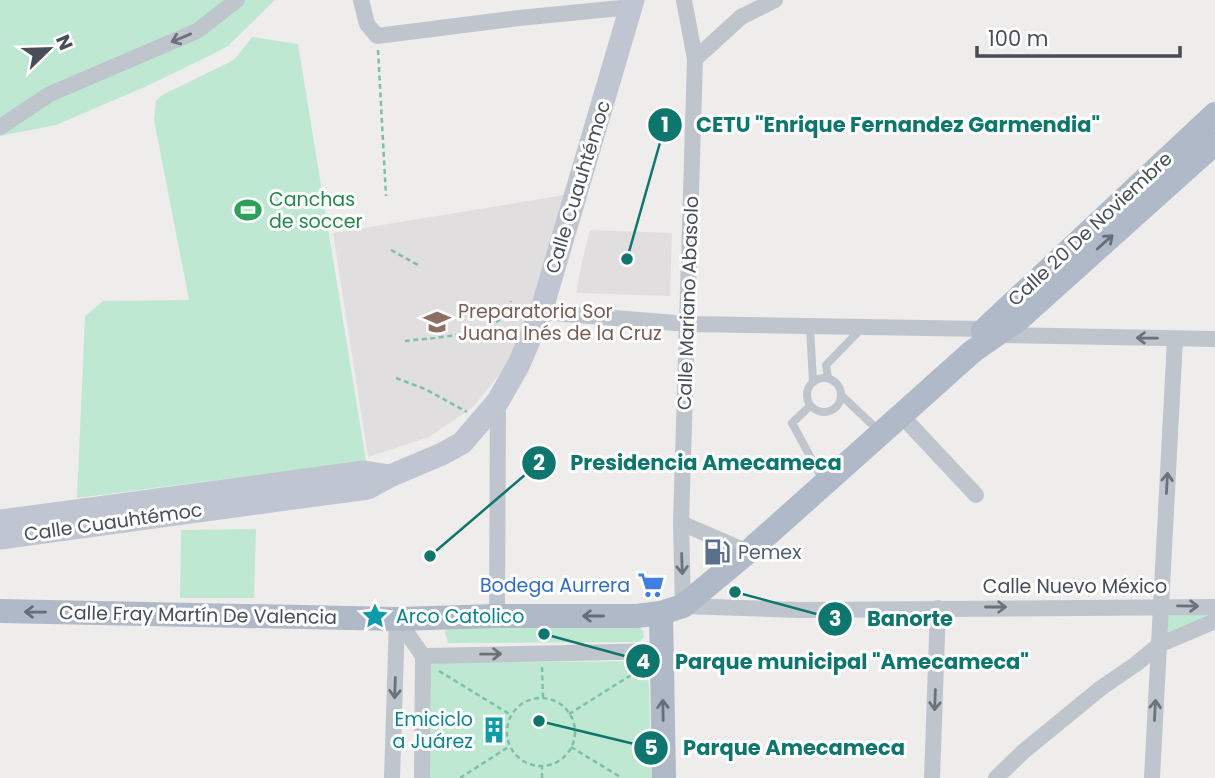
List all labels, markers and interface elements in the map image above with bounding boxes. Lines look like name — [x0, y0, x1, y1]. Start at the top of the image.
north arrow — [14, 14, 84, 84]
scale bar — [977, 14, 1180, 58]
text: 100 m — [988, 24, 1048, 53]
text: N — [49, 31, 79, 54]
one-way arrow — [171, 32, 192, 45]
street label: Calle Cuauhtémoc — [539, 97, 617, 277]
callout: CETU "Enrique Fernandez Garmendia" — [647, 104, 1114, 146]
text: 1 — [661, 110, 669, 139]
text: CETU "Enrique Fernandez Garmendia" — [696, 110, 1100, 139]
street label: Calle 20 De Noviembre — [1002, 146, 1178, 312]
place label: Canchas de soccer — [269, 186, 363, 235]
sports icon: Canchas de soccer — [233, 195, 263, 225]
street label: Calle Mariano Abasolo — [671, 195, 705, 411]
one-way arrow — [1095, 234, 1113, 250]
place label: Preparatoria Sor Juana Inés de la Cruz — [458, 298, 662, 347]
school or university icon: Preparatoria Sor Juana Inés de la Cruz — [422, 307, 452, 337]
one-way arrow — [1136, 332, 1159, 345]
callout: Presidencia Amecameca — [521, 442, 856, 484]
text: 2 — [533, 448, 545, 477]
text: Presidencia Amecameca — [570, 448, 842, 477]
one-way arrow — [1161, 471, 1174, 494]
street label: Calle Cuauhtémoc — [22, 496, 204, 548]
fuel station icon: Pemex — [702, 537, 732, 567]
place label: Pemex — [738, 539, 801, 566]
one-way arrow — [675, 553, 688, 576]
supermarket icon: Bodega Aurrera — [636, 570, 666, 600]
place label: Bodega Aurrera — [480, 572, 630, 599]
street label: Calle Nuevo México — [983, 573, 1167, 600]
callout: Banorte — [818, 598, 967, 640]
street label: Calle Fray Martín De Valencia — [59, 599, 337, 631]
one-way arrow — [984, 600, 1007, 614]
one-way arrow — [1176, 600, 1199, 613]
place icon: Arco Catolico — [360, 601, 390, 631]
place label: Arco Catolico — [396, 603, 524, 630]
text: 3 — [829, 604, 841, 633]
text: Banorte — [867, 604, 953, 633]
one-way arrow — [23, 605, 46, 618]
one-way arrow — [582, 609, 605, 623]
callout: Parque municipal "Amecameca" — [626, 640, 1043, 682]
text: 4 — [636, 647, 650, 676]
text: Parque municipal "Amecameca" — [675, 647, 1029, 676]
one-way arrow — [480, 648, 503, 661]
one-way arrow — [388, 676, 401, 699]
one-way arrow — [928, 689, 941, 712]
one-way arrow — [656, 699, 670, 722]
one-way arrow — [1149, 699, 1162, 722]
place label: Emiciclo a Juárez — [392, 706, 473, 755]
building icon: Emiciclo a Juárez — [479, 715, 509, 745]
callout: Parque Amecameca — [634, 727, 919, 769]
text: 5 — [644, 733, 658, 762]
text: Parque Amecameca — [683, 733, 905, 762]

